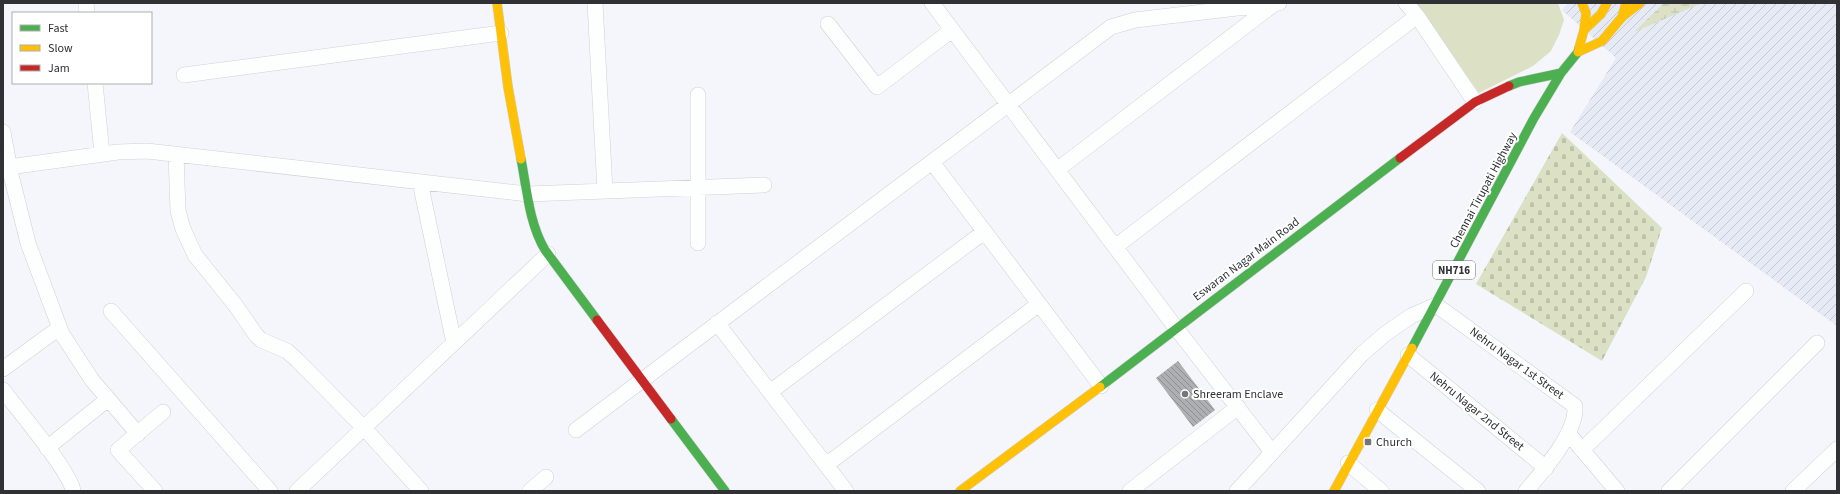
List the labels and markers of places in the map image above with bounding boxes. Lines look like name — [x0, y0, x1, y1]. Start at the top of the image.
place label: Shreeram Enclave — [1193, 386, 1283, 403]
marker: Shreeram Enclave — [1180, 389, 1190, 399]
place label: Church — [1376, 434, 1412, 451]
marker: Church — [1363, 437, 1373, 447]

